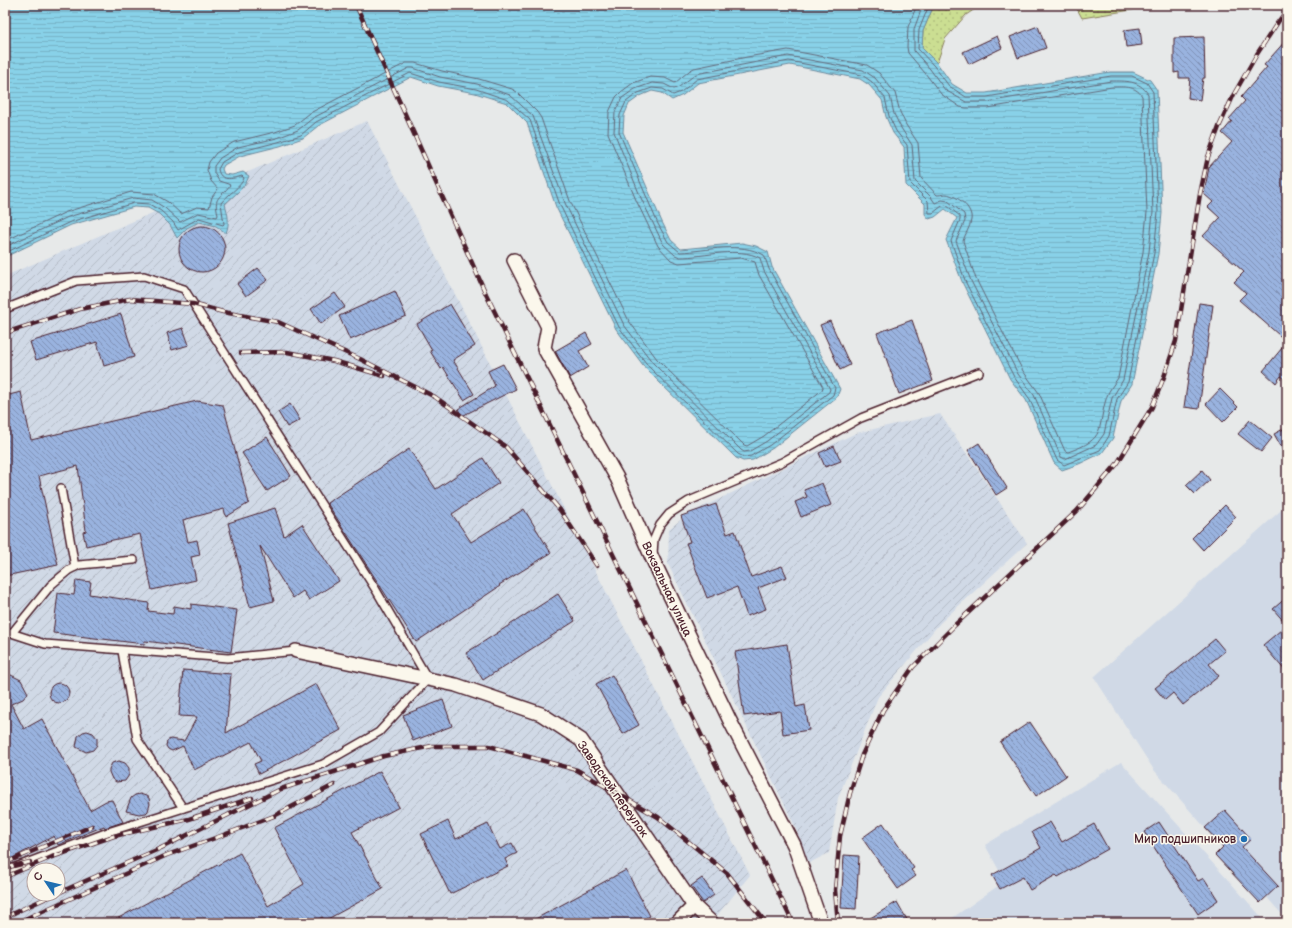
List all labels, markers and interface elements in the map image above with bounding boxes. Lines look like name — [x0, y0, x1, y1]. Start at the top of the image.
street label: Вокзальная улица — [638, 539, 695, 639]
street label: Заводской переулок — [574, 738, 652, 841]
place label: Мир подшипников — [1134, 832, 1237, 847]
marker: Мир подшипников — [1239, 834, 1249, 844]
north arrow — [26, 862, 66, 902]
text: С — [31, 869, 46, 883]

